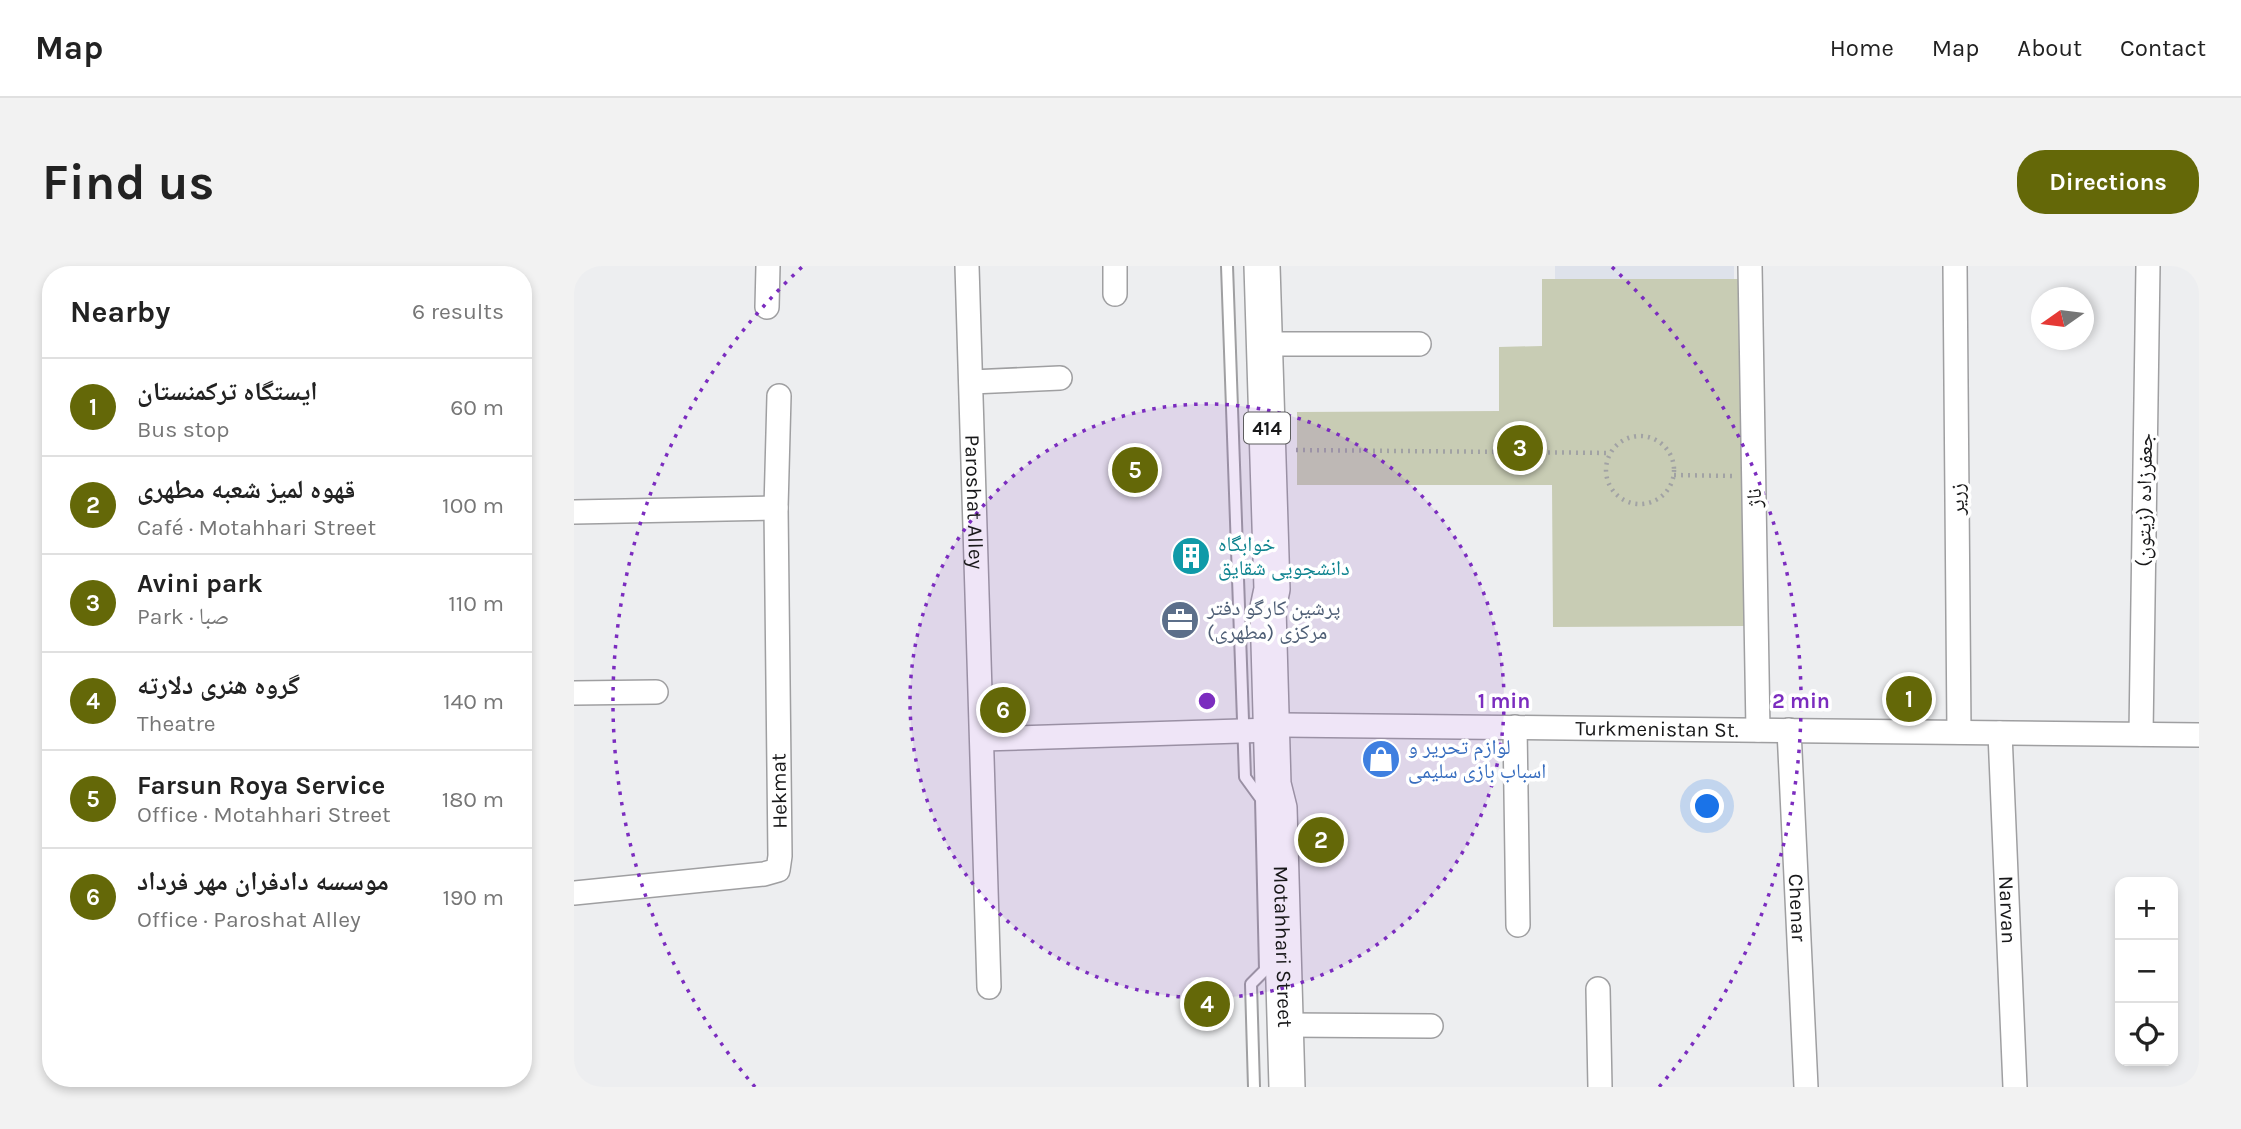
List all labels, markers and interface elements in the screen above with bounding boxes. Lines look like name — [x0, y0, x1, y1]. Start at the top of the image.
text: Map — [35, 29, 103, 67]
text: Home — [1830, 34, 1894, 62]
text: Map — [1932, 34, 1979, 62]
text: About — [2017, 34, 2082, 62]
text: Contact — [2120, 34, 2206, 62]
button: Directions — [2017, 150, 2199, 214]
text: Find us — [42, 154, 214, 211]
north arrow — [2031, 287, 2094, 350]
text: Nearby — [70, 294, 170, 330]
text: 6 results — [412, 298, 504, 325]
text: ایستگاه ترکمنستان — [137, 376, 318, 407]
text: 1 — [89, 394, 97, 421]
text: 60 m — [450, 394, 504, 421]
road number: 414 — [1244, 412, 1290, 444]
text: Bus stop — [137, 416, 230, 443]
pin: 3 — [1497, 422, 1543, 474]
street label: جعفرزاده (زیتون) — [2131, 433, 2157, 567]
street label: Paroshat Alley — [960, 434, 988, 570]
pin: 5 — [1112, 444, 1158, 496]
text: قهوه لمیز شعبه مطهری — [137, 474, 355, 505]
street label: زریر — [1945, 483, 1969, 516]
street label: ناژ — [1742, 488, 1766, 509]
text: 2 — [86, 492, 100, 519]
text: 100 m — [442, 492, 504, 519]
text: Café · Motahhari Street — [137, 514, 376, 541]
place label: خوابگاه دانشجویی شقایق — [1218, 532, 1350, 581]
building icon: خوابگاه دانشجویی شقایق — [1170, 535, 1212, 577]
text: Avini park — [137, 568, 263, 599]
text: 3 — [86, 590, 100, 617]
text: 110 m — [448, 590, 504, 617]
place label: پرشین کارگو دفتر مرکزی (مطهری) — [1206, 596, 1341, 644]
office icon: پرشین کارگو دفتر مرکزی (مطهری) — [1159, 599, 1201, 641]
text: Park · صبا — [137, 603, 229, 630]
text: گروه هنری دلارته — [137, 670, 300, 701]
pin: 1 — [1886, 673, 1932, 725]
pin: 6 — [980, 684, 1026, 736]
text: 4 — [86, 688, 100, 715]
text: 140 m — [443, 688, 504, 715]
centre of rings — [1195, 689, 1219, 713]
text: 1 min — [1478, 689, 1530, 713]
text: 2 min — [1772, 689, 1830, 713]
text: Theatre — [137, 710, 216, 737]
street label: Turkmenistan St. — [1575, 716, 1739, 742]
place label: لوازم تحریر و اسباب بازی سلیمی — [1408, 735, 1546, 784]
shop icon: لوازم تحریر و اسباب بازی سلیمی — [1360, 738, 1402, 780]
street label: Hekmat — [766, 753, 792, 829]
text: Farsun Roya Service — [137, 770, 385, 801]
text: 5 — [86, 786, 100, 813]
text: 180 m — [442, 786, 504, 813]
your location — [1690, 789, 1724, 823]
text: Office · Motahhari Street — [137, 801, 391, 828]
pin: 2 — [1298, 814, 1344, 866]
street label: Motahhari Street — [1269, 865, 1297, 1028]
text: موسسه دادفران مهر فرداد — [137, 866, 389, 897]
street label: Chenar — [1784, 873, 1811, 943]
street label: Narvan — [1994, 875, 2021, 944]
map controls — [2115, 877, 2178, 1066]
button: + — [2115, 877, 2178, 940]
text: 6 — [86, 884, 100, 911]
text: 190 m — [442, 884, 504, 911]
text: Office · Paroshat Alley — [137, 906, 361, 933]
button: − — [2115, 940, 2178, 1003]
pin: 4 — [1184, 978, 1230, 1030]
button: locate — [2115, 1003, 2178, 1066]

